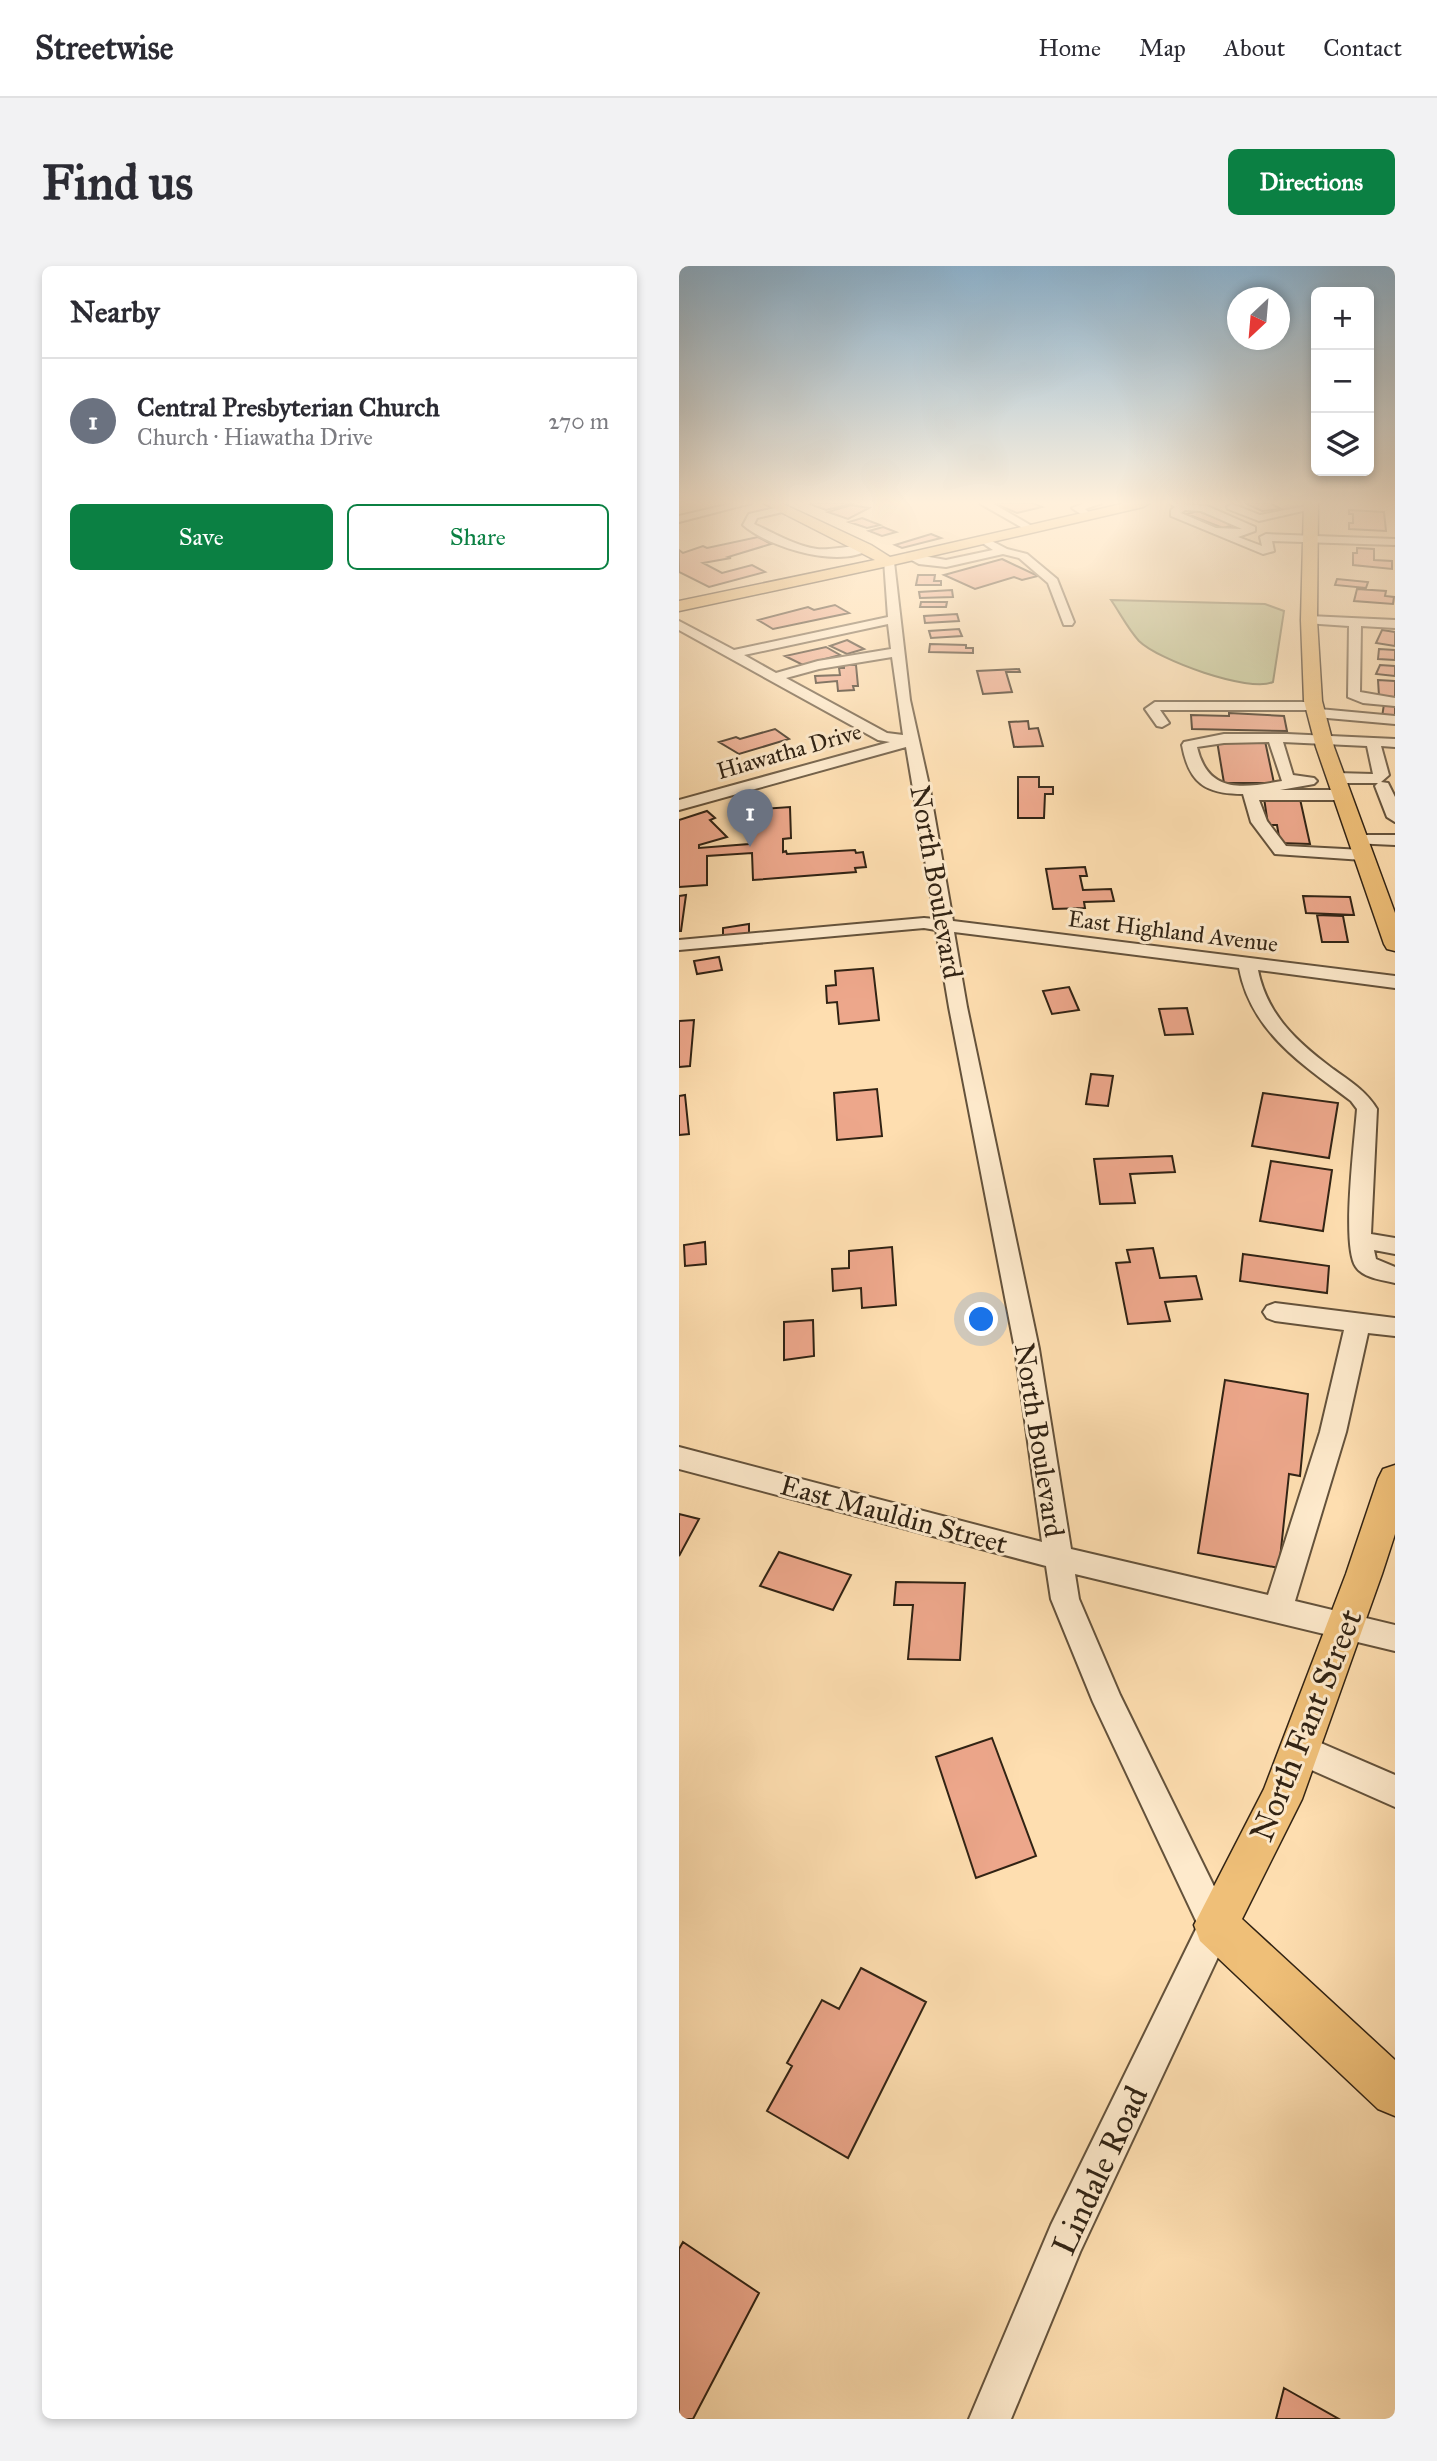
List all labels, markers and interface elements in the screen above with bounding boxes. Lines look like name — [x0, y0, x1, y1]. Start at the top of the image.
text: Streetwise — [35, 28, 173, 68]
text: Home — [1038, 33, 1101, 63]
text: Map — [1139, 33, 1186, 63]
text: About — [1224, 33, 1285, 63]
text: Contact — [1323, 33, 1402, 63]
button: Directions — [1228, 149, 1395, 215]
text: Find us — [42, 153, 193, 212]
north arrow — [1227, 287, 1290, 350]
map controls — [1311, 287, 1374, 476]
button: + — [1311, 287, 1374, 350]
text: Nearby — [70, 294, 160, 330]
button: − — [1311, 350, 1374, 413]
text: Central Presbyterian Church — [137, 391, 440, 423]
text: 1 — [88, 407, 98, 435]
text: 270 m — [548, 407, 609, 435]
button: layers — [1311, 413, 1374, 476]
text: Church · Hiawatha Drive — [137, 423, 373, 451]
button: Save — [70, 504, 333, 570]
button: Share — [347, 504, 609, 570]
street label: Hiawatha Drive — [713, 717, 865, 785]
street label: North Boulevard — [902, 783, 971, 982]
pin: 1 — [727, 789, 773, 847]
street label: East Highland Avenue — [1066, 904, 1280, 959]
your location — [964, 1302, 998, 1336]
street label: North Boulevard — [1007, 1341, 1072, 1540]
street label: East Mauldin Street — [777, 1467, 1011, 1562]
street label: North Fant Street — [1241, 1603, 1371, 1847]
street label: Lindale Road — [1043, 2079, 1157, 2261]

